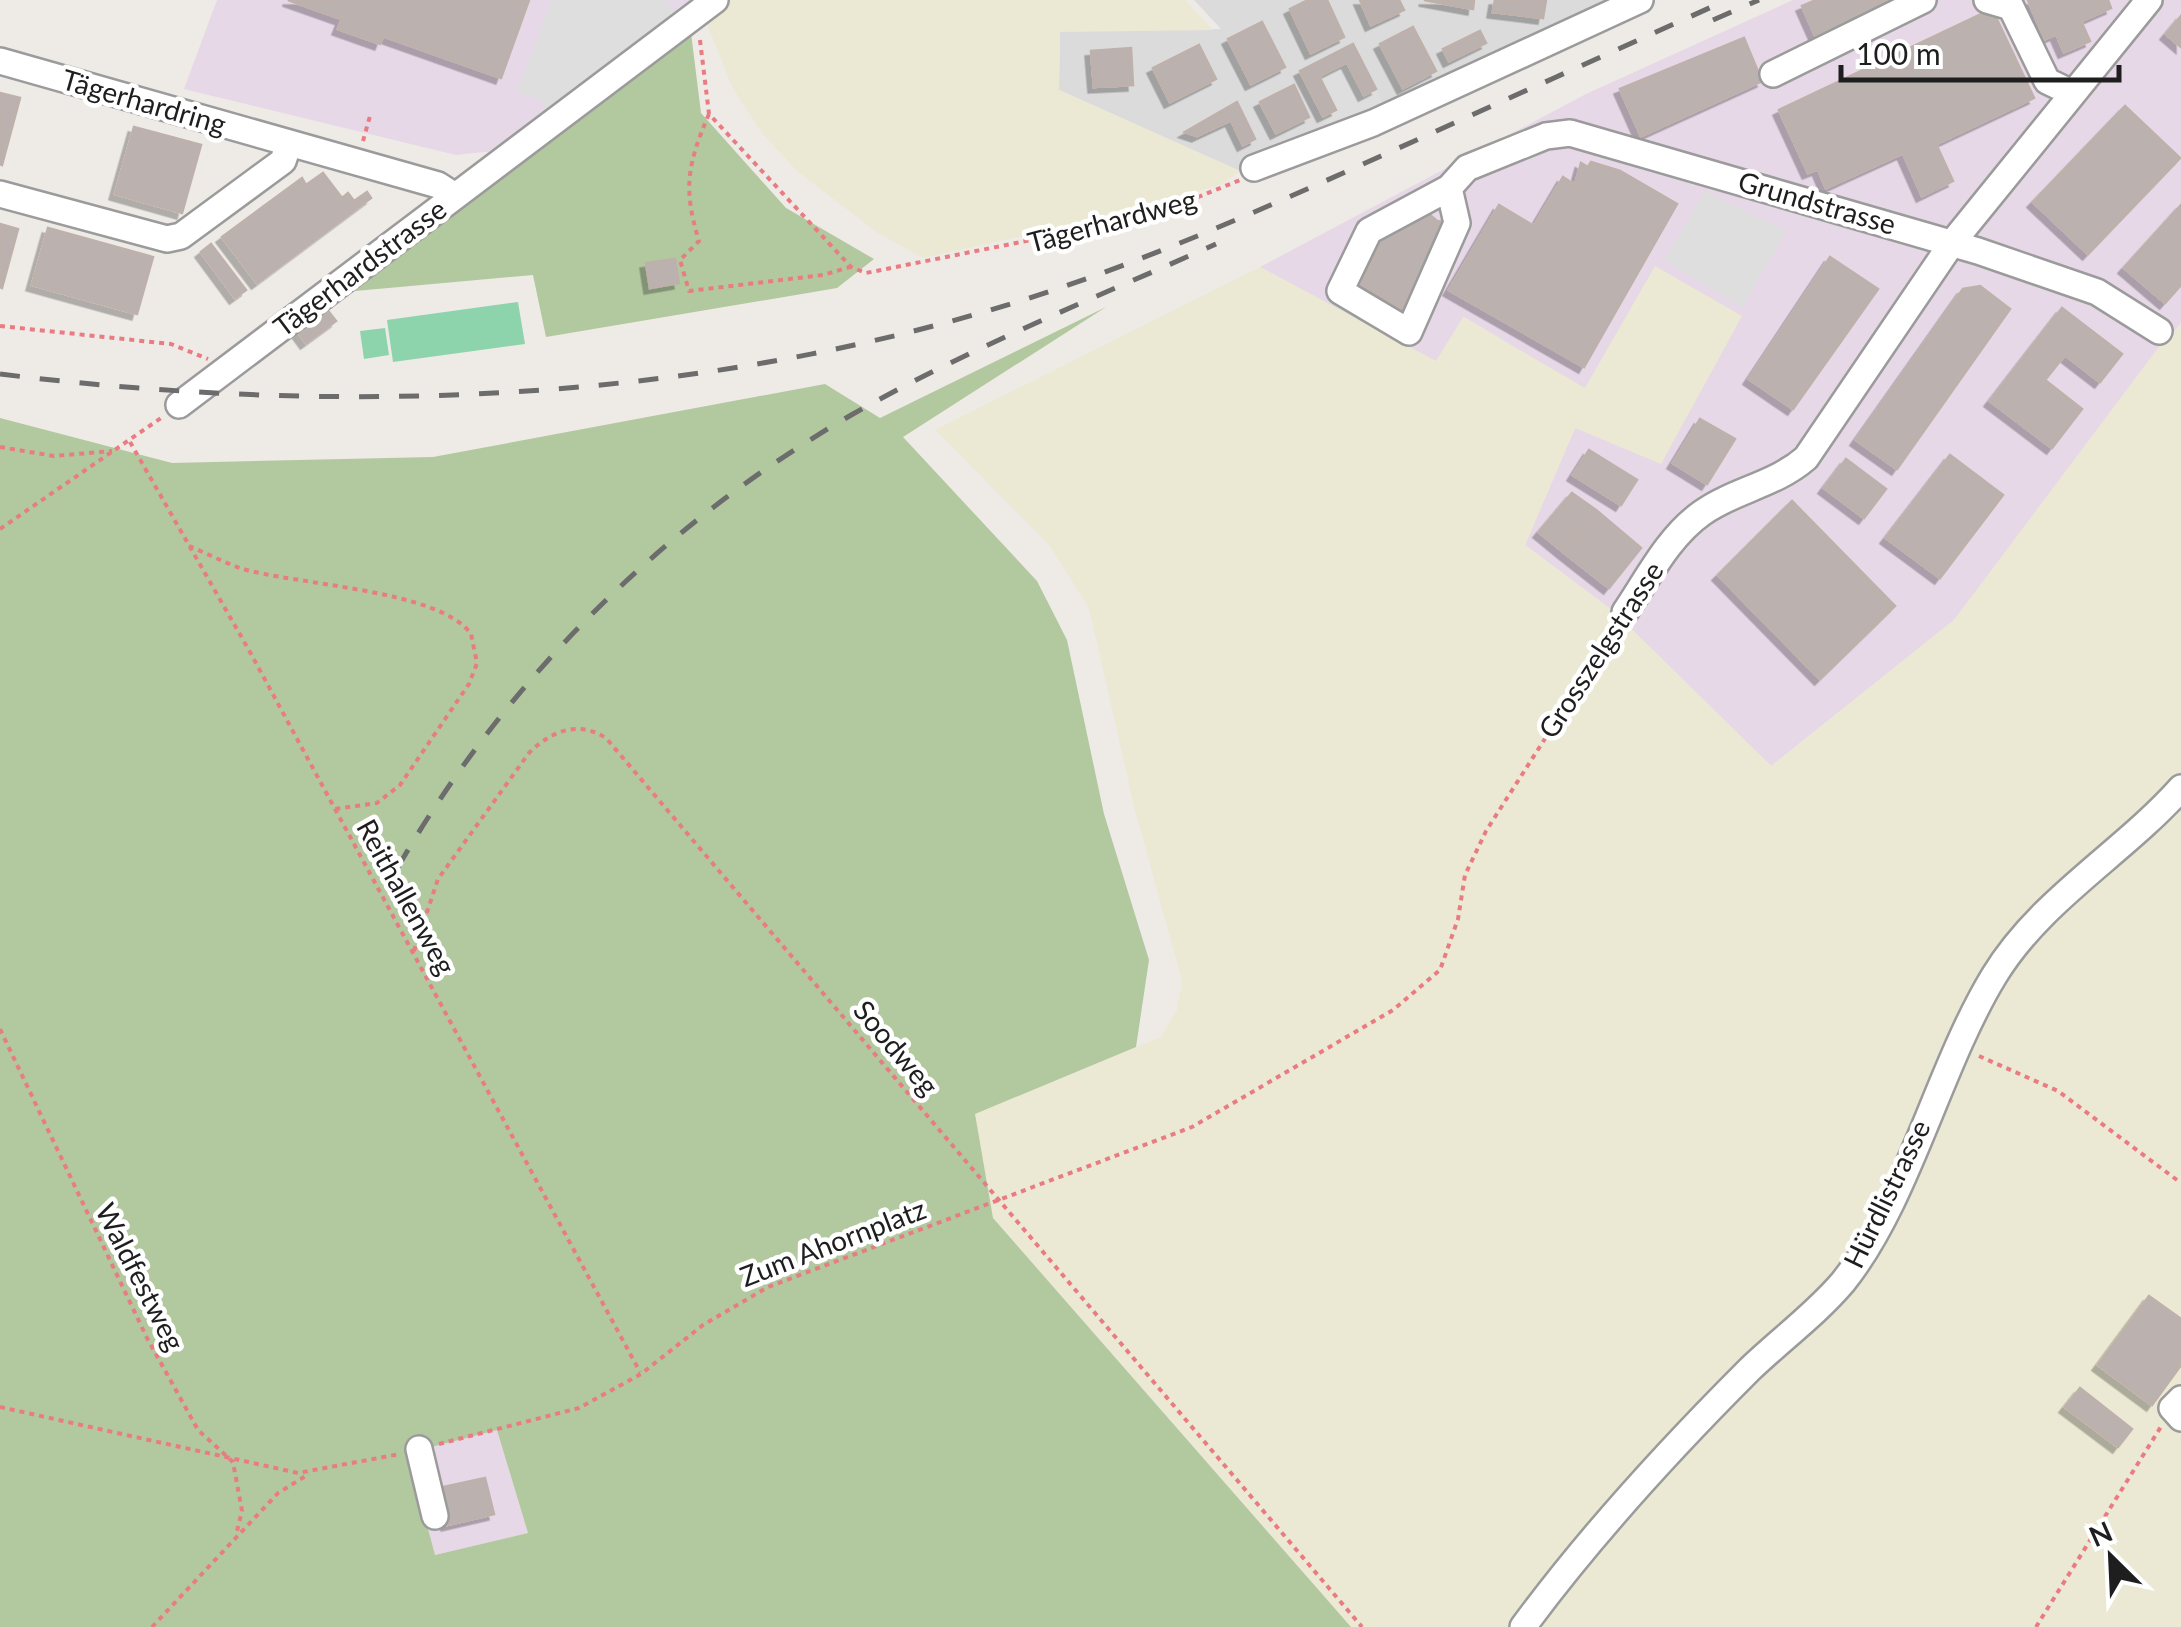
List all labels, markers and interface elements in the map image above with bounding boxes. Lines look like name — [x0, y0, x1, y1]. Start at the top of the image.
scale bar — [1841, 20, 2118, 82]
text: 100 m — [1856, 35, 1941, 71]
street label: Tägerhardring — [58, 61, 230, 141]
street label: Grundstrasse — [1735, 163, 1900, 241]
street label: Tägerhardweg — [1024, 181, 1200, 259]
street label: Tägerhardstrasse — [266, 191, 452, 343]
street label: Grosszelgstrasse — [1531, 555, 1670, 744]
street label: Reithallenweg — [350, 813, 464, 980]
street label: Soodweg — [847, 993, 946, 1102]
street label: Hürdlistrasse — [1836, 1114, 1937, 1273]
street label: Zum Ahornplatz — [735, 1191, 930, 1293]
street label: Waldfestweg — [89, 1197, 193, 1356]
north arrow — [2061, 1507, 2161, 1607]
text: N — [2084, 1513, 2117, 1553]

